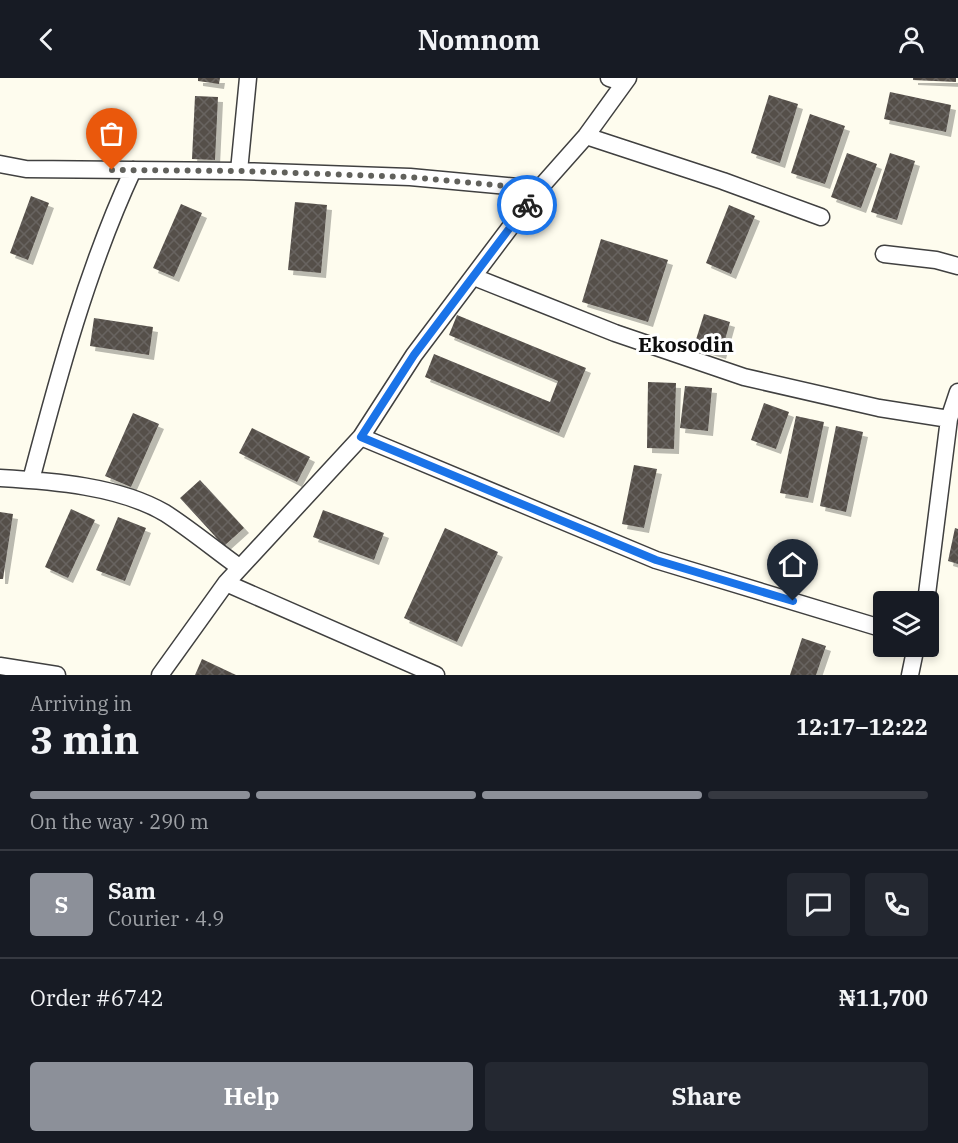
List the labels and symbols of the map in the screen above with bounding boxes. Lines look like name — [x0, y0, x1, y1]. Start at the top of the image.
pin — [86, 108, 137, 170]
courier — [497, 175, 557, 235]
district label: Ekosodin — [638, 330, 734, 358]
pin — [767, 539, 818, 601]

